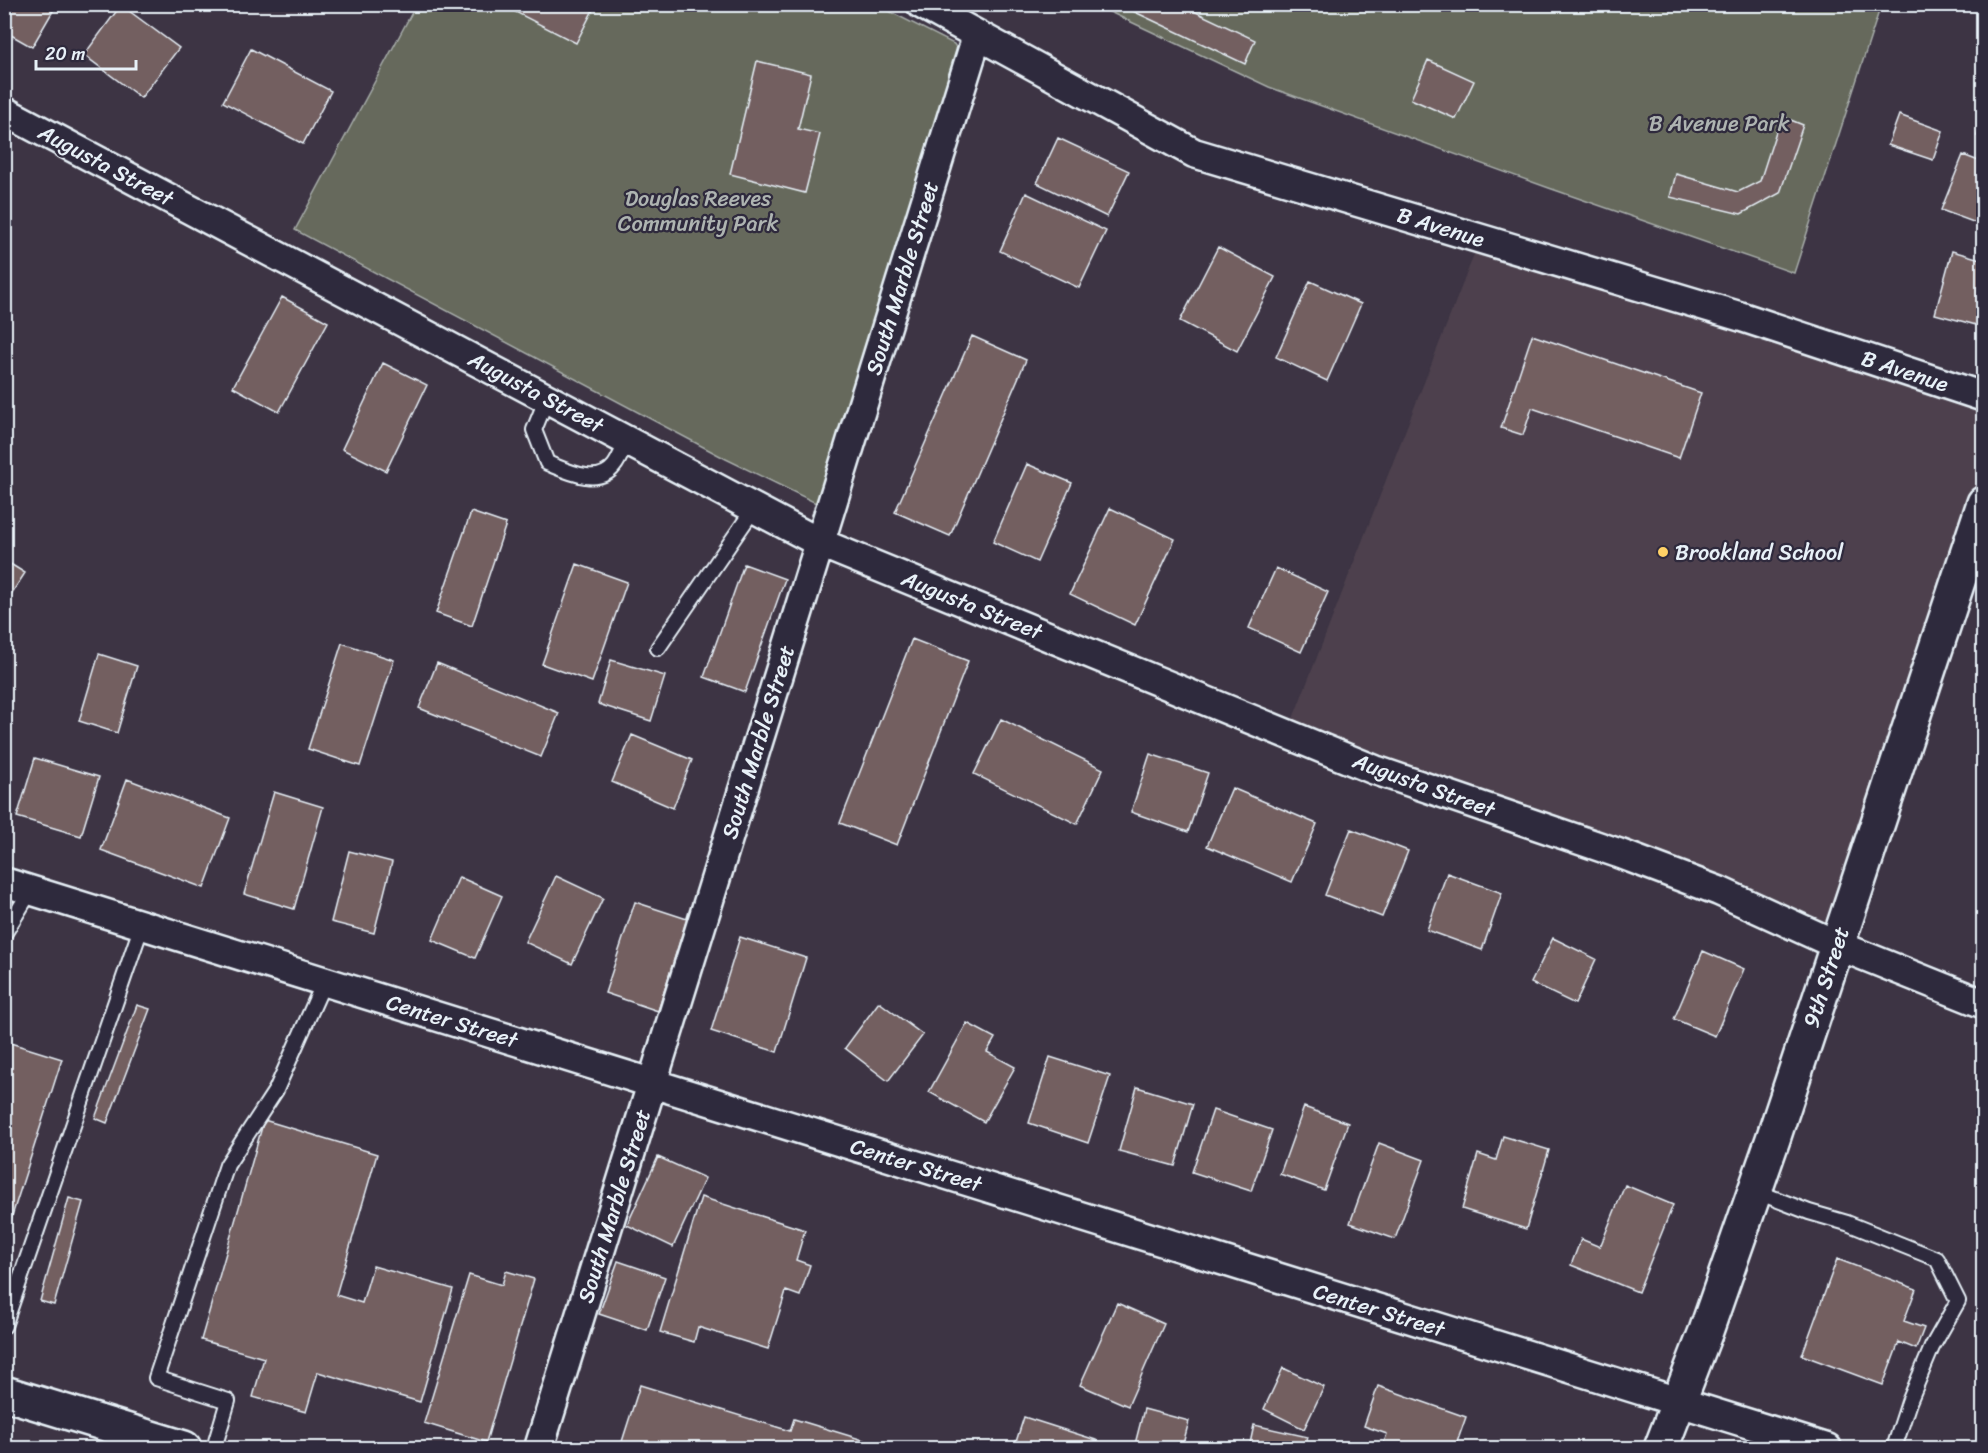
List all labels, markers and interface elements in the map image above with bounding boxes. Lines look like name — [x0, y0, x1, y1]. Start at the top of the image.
scale bar — [36, 33, 136, 71]
text: 20 m — [45, 38, 85, 70]
park label: B Avenue Park — [1649, 104, 1790, 143]
street label: Augusta Street — [30, 112, 182, 218]
street label: South Marble Street — [854, 176, 950, 380]
park label: Douglas Reeves Community Park — [618, 179, 778, 243]
street label: B Avenue — [1392, 195, 1490, 259]
street label: Augusta Street — [460, 339, 612, 445]
street label: B Avenue — [1856, 339, 1954, 404]
place label: Brookland School — [1675, 533, 1844, 572]
marker: Brookland School — [1656, 545, 1670, 559]
street label: Augusta Street — [895, 559, 1049, 651]
street label: South Marble Street — [710, 640, 806, 844]
street label: Augusta Street — [1346, 741, 1502, 829]
street label: 9th Street — [1791, 921, 1861, 1033]
street label: Center Street — [381, 983, 524, 1060]
street label: South Marble Street — [566, 1104, 662, 1308]
street label: Center Street — [845, 1127, 988, 1204]
street label: Center Street — [1308, 1272, 1451, 1349]

